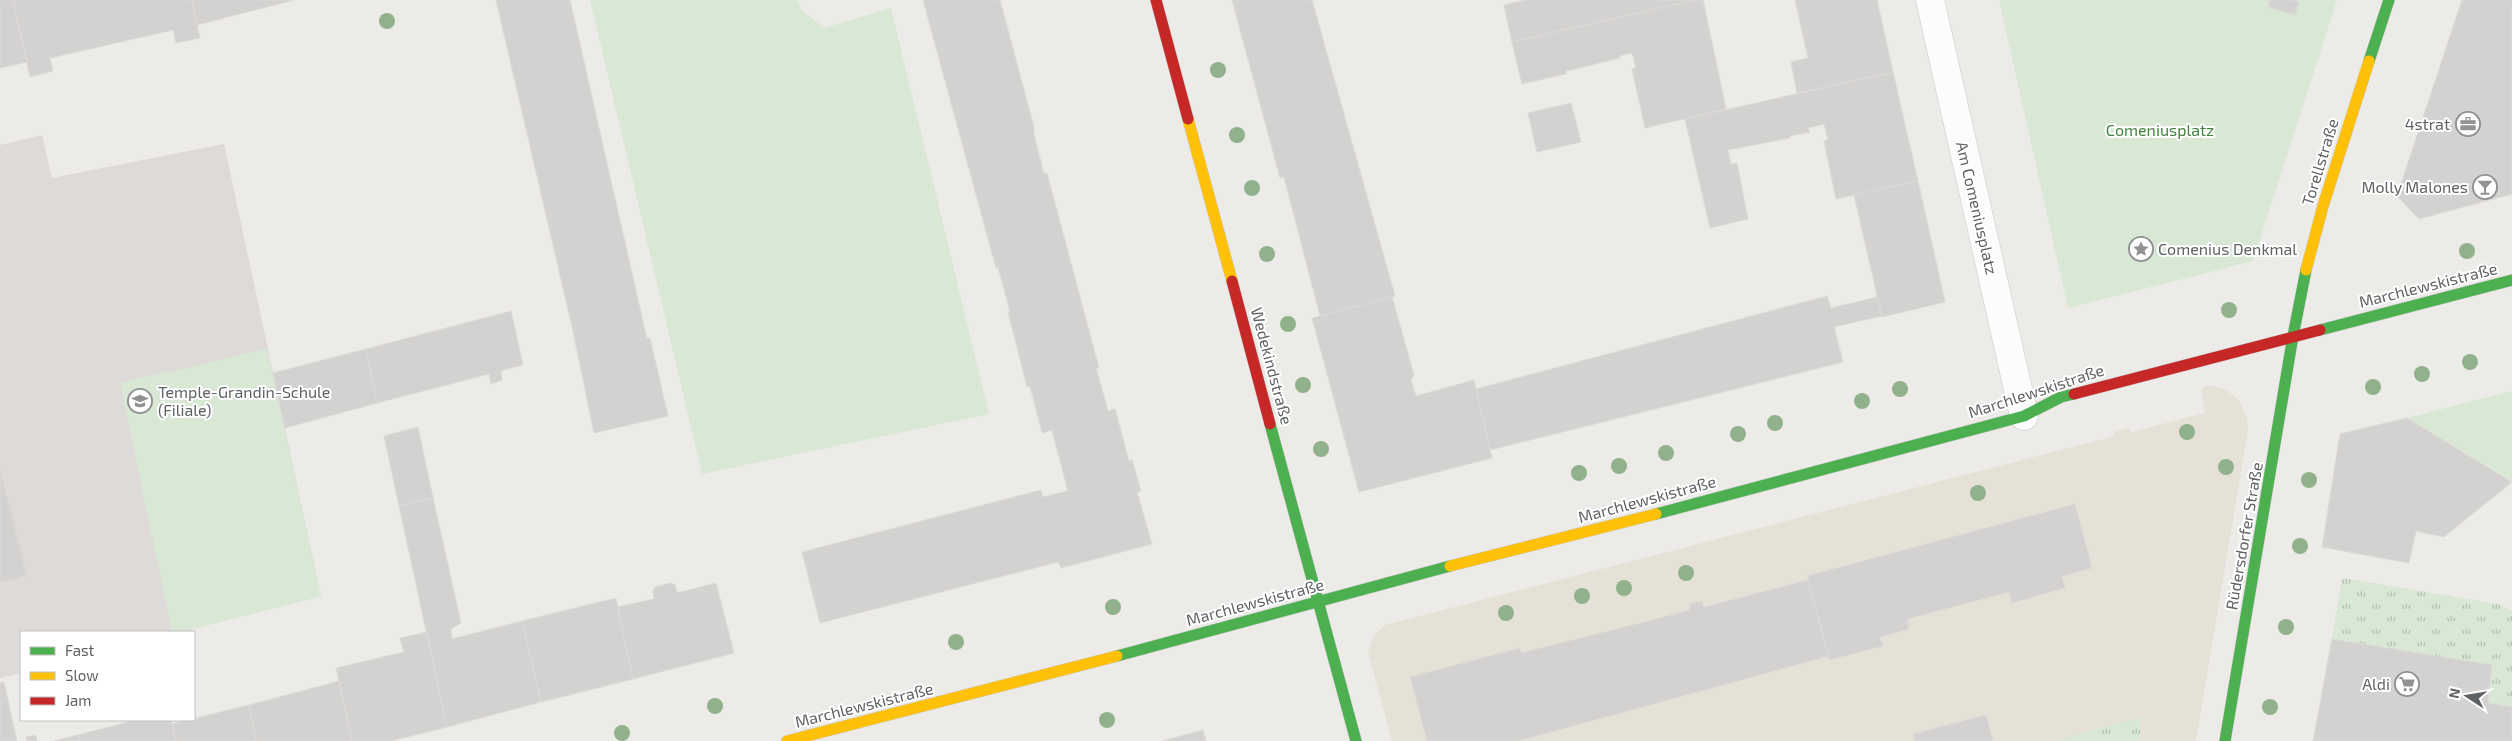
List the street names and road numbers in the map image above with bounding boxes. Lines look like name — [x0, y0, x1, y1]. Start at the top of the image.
street label: Torellstraße — [2297, 116, 2342, 208]
street label: Am Comeniusplatz — [1953, 140, 2002, 276]
street label: Marchlewskistraße — [2357, 258, 2499, 311]
street label: Wedekindstraße — [1248, 305, 1297, 427]
street label: Marchlewskistraße — [1966, 360, 2106, 421]
street label: Rüdersdorfer Straße — [2221, 461, 2266, 611]
street label: Marchlewskistraße — [1576, 471, 1718, 526]
street label: Marchlewskistraße — [1184, 574, 1326, 629]
street label: Marchlewskistraße — [793, 678, 935, 731]

